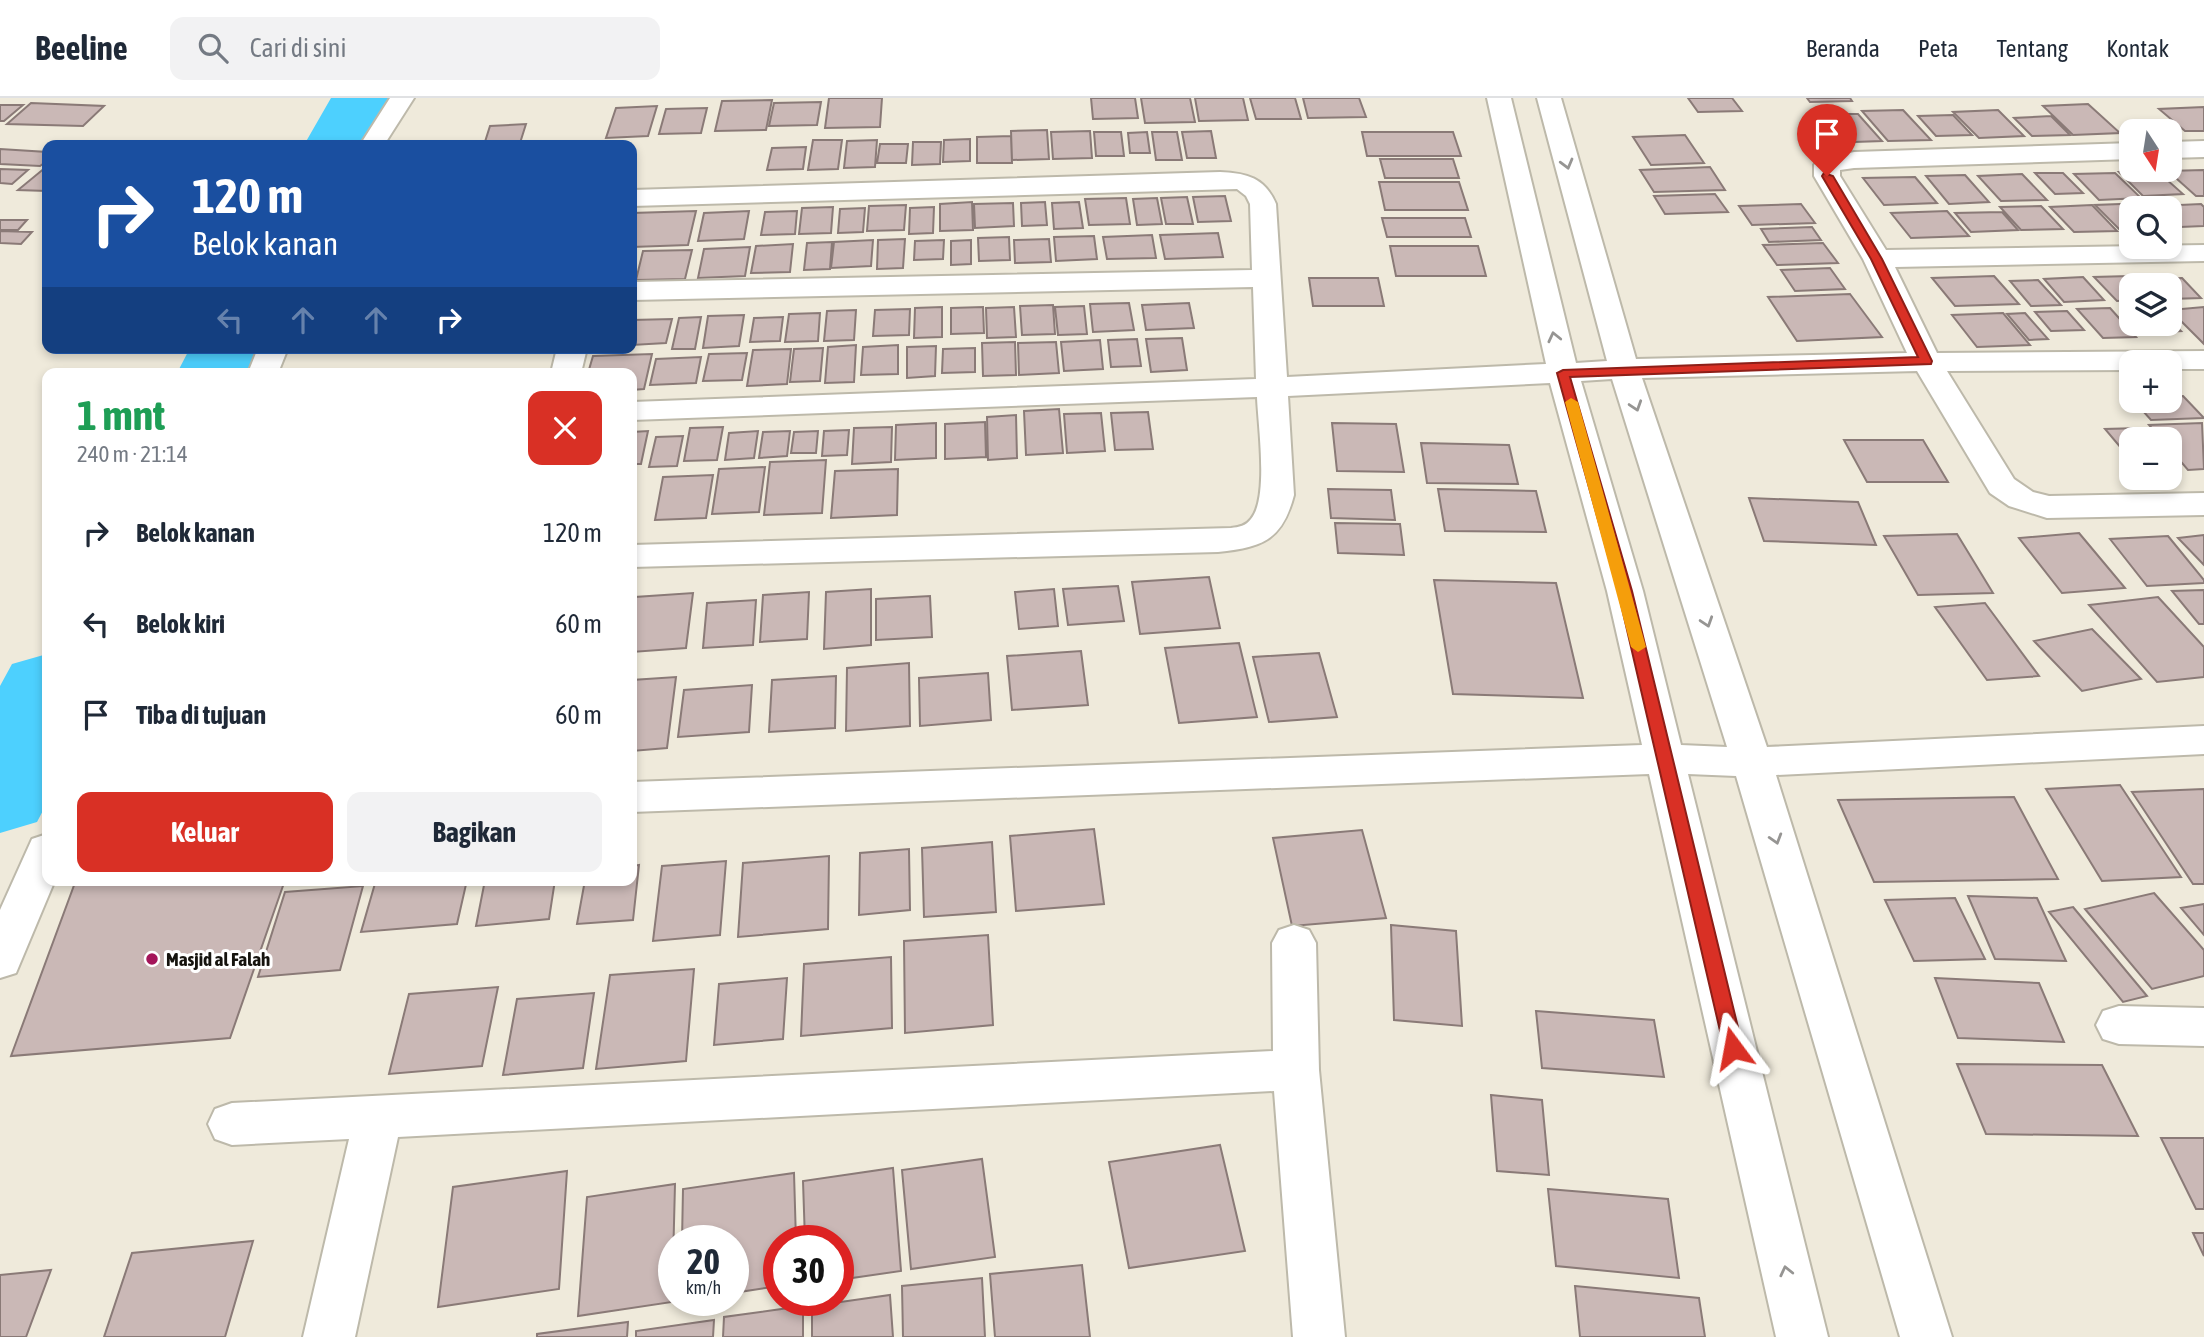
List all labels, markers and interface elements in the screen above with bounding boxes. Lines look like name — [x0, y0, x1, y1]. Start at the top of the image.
search box — [170, 17, 660, 80]
text: Beeline — [35, 29, 128, 67]
icon: search — [194, 29, 232, 67]
text: Cari di sini — [250, 33, 346, 63]
text: Beranda — [1806, 35, 1880, 62]
text: Peta — [1918, 35, 1958, 62]
text: Tentang — [1996, 35, 2068, 62]
text: Kontak — [2106, 35, 2169, 62]
pin — [1797, 104, 1857, 176]
icon: arrive — [1808, 115, 1846, 153]
north arrow — [2119, 119, 2182, 182]
map controls — [2119, 119, 2182, 490]
one-way arrow — [1559, 158, 1573, 170]
text: 120 m — [192, 167, 303, 223]
icon: right — [77, 168, 168, 259]
button: search — [2119, 196, 2182, 259]
text: Belok kanan — [192, 225, 338, 262]
button: layers — [2119, 273, 2182, 336]
icon: left — [211, 301, 249, 339]
icon: ahead — [284, 301, 322, 339]
icon: ahead — [357, 301, 395, 339]
icon: right — [430, 301, 468, 339]
one-way arrow — [1548, 331, 1563, 343]
button: + — [2119, 350, 2182, 413]
text: 1 mnt — [77, 391, 165, 439]
button: close — [528, 391, 602, 465]
one-way arrow — [1628, 399, 1642, 412]
button: − — [2119, 427, 2182, 490]
text: 240 m · 21:14 — [77, 441, 188, 467]
icon: right — [77, 514, 115, 552]
text: Belok kanan — [136, 518, 255, 548]
text: 120 m — [543, 518, 602, 548]
icon: left — [77, 605, 115, 643]
text: Belok kiri — [136, 609, 225, 639]
text: 60 m — [555, 609, 602, 639]
one-way arrow — [1698, 616, 1713, 628]
icon: arrive — [77, 696, 115, 734]
text: Tiba di tujuan — [136, 700, 266, 730]
text: 60 m — [555, 700, 602, 730]
button: Keluar — [77, 792, 333, 872]
button: Bagikan — [347, 792, 602, 872]
one-way arrow — [1767, 833, 1782, 845]
place label: Masjid al Falah — [166, 948, 270, 970]
marker: Masjid al Falah — [144, 951, 160, 967]
position arrow — [1696, 1011, 1770, 1085]
speed limit sign: 30 — [763, 1225, 854, 1316]
text: 20 — [687, 1241, 720, 1281]
one-way arrow — [1780, 1265, 1795, 1277]
text: km/h — [686, 1277, 721, 1298]

